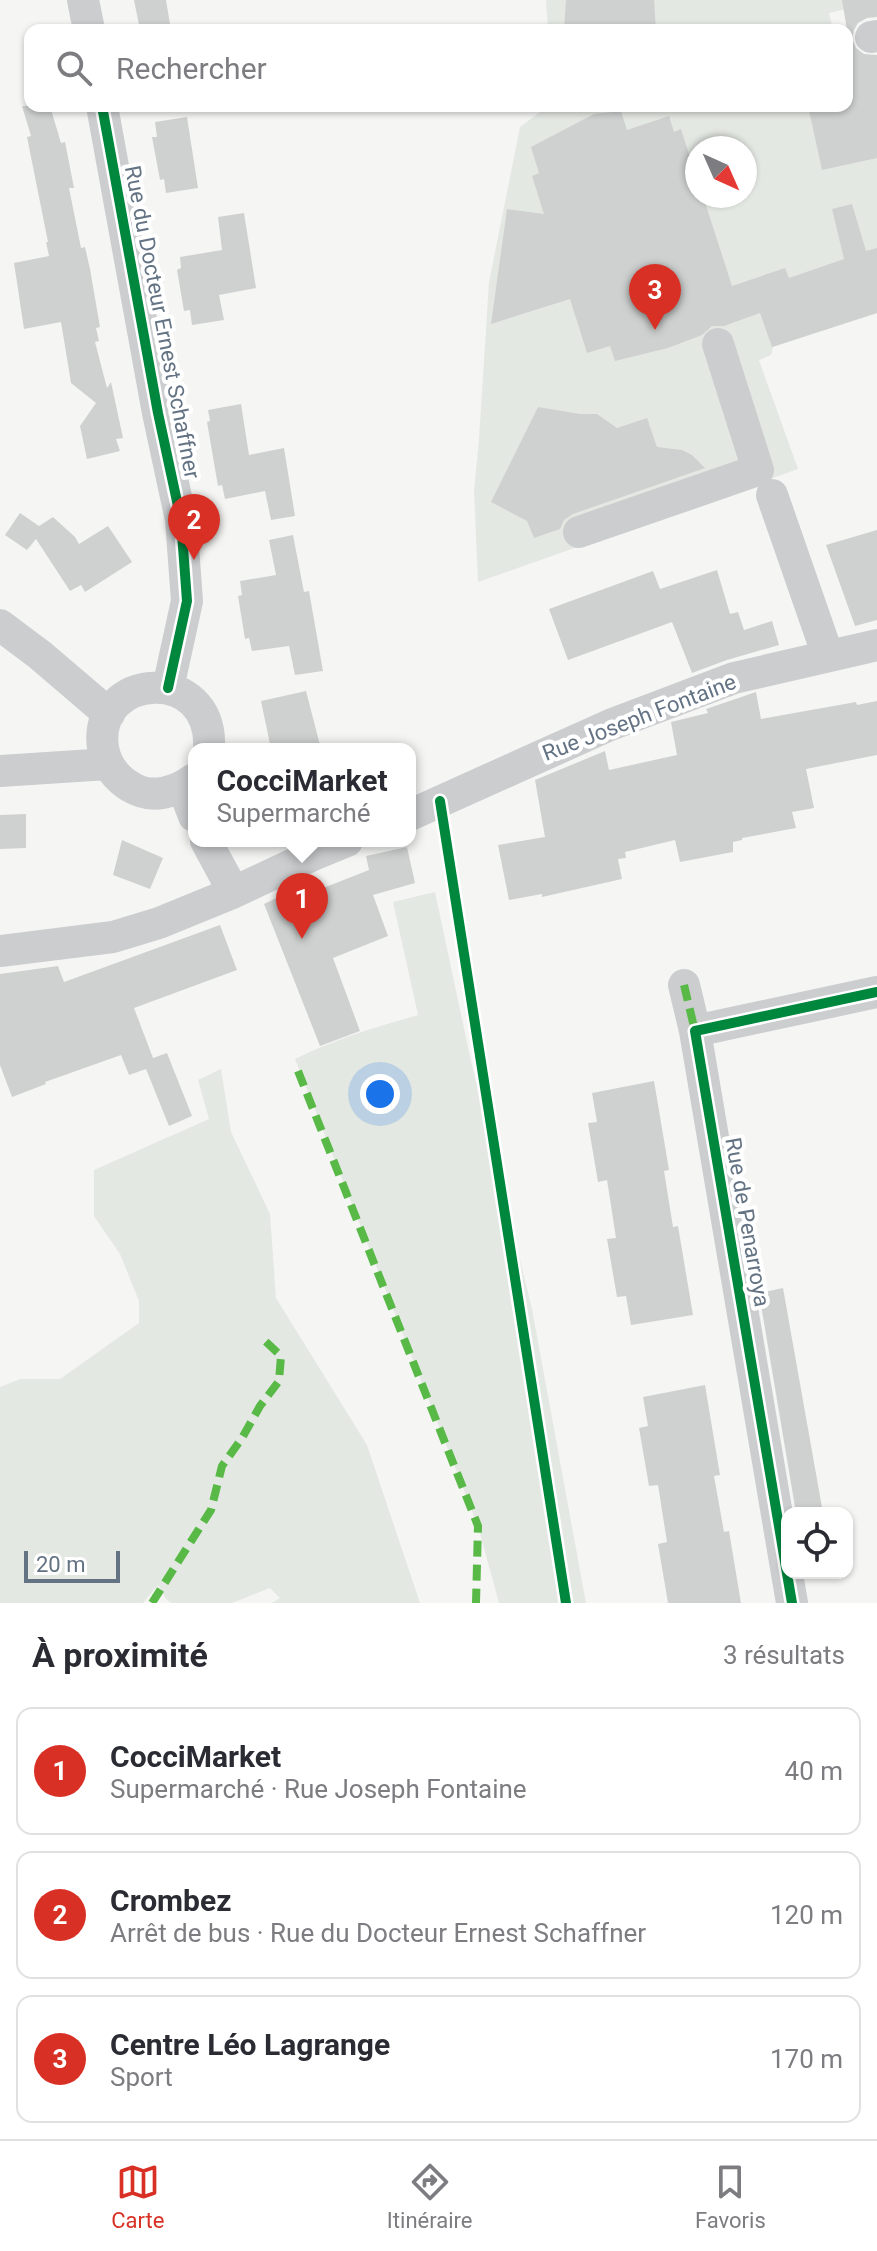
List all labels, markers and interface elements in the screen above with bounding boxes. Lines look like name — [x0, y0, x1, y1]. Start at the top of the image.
search box — [24, 24, 853, 112]
icon: search — [52, 46, 96, 90]
text: Rechercher — [116, 51, 267, 86]
north arrow — [685, 136, 757, 208]
street label: Rue du Docteur Ernest Schaffner — [120, 164, 205, 481]
pin: 3 — [629, 264, 681, 330]
pin: 2 — [168, 494, 220, 560]
street label: Rue Joseph Fontaine — [539, 669, 740, 766]
popup — [188, 743, 416, 847]
text: CocciMarket — [216, 763, 388, 798]
text: Supermarché — [216, 798, 371, 828]
pin: 1 — [276, 873, 328, 939]
your location — [360, 1074, 400, 1114]
street label: Rue de Penarroya — [720, 1136, 775, 1309]
map controls — [781, 1507, 853, 1579]
button: locate — [781, 1507, 853, 1579]
scale bar — [24, 1547, 120, 1583]
text: 20 m — [36, 1552, 85, 1577]
text: À proximité — [32, 1635, 208, 1675]
text: 3 résultats — [723, 1640, 845, 1670]
text: CocciMarket — [110, 1739, 281, 1774]
text: 1 — [53, 1756, 67, 1786]
text: 40 m — [785, 1756, 843, 1786]
text: Supermarché · Rue Joseph Fontaine — [110, 1774, 527, 1804]
text: Crombez — [110, 1883, 231, 1918]
text: 2 — [53, 1900, 67, 1930]
text: 120 m — [770, 1900, 843, 1930]
text: Arrêt de bus · Rue du Docteur Ernest Schaffner — [110, 1918, 646, 1948]
text: Centre Léo Lagrange — [110, 2027, 390, 2062]
text: 3 — [53, 2044, 67, 2074]
text: 170 m — [770, 2044, 843, 2074]
text: Sport — [110, 2062, 173, 2092]
tab: Carte — [111, 2160, 164, 2233]
tab: Itinéraire — [387, 2160, 472, 2233]
tab: Favoris — [695, 2160, 766, 2233]

